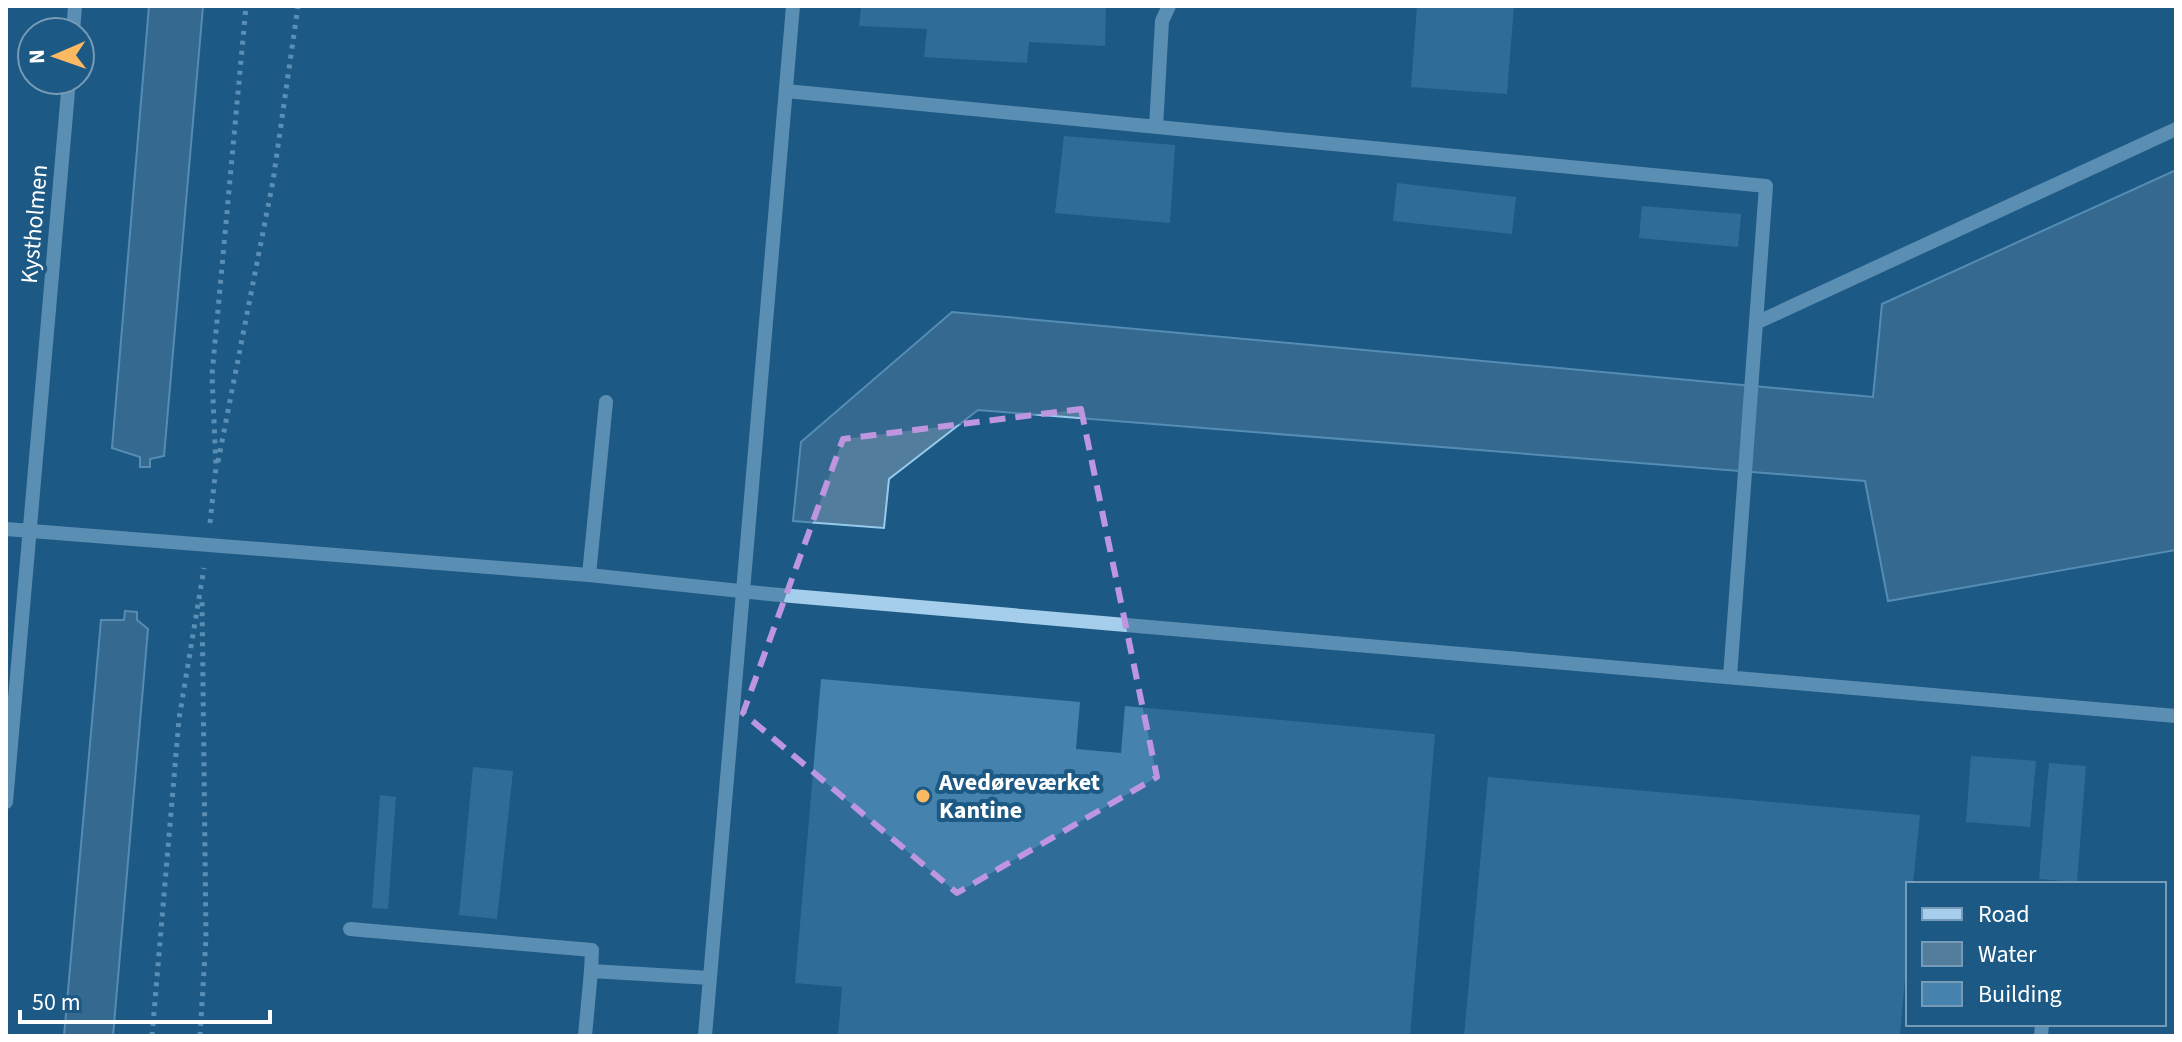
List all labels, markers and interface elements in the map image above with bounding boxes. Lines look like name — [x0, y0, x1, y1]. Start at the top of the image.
north arrow — [16, 16, 96, 96]
text: N — [21, 49, 53, 65]
street label: Kystholmen — [12, 163, 57, 285]
place label: Avedøreværket Kantine — [938, 765, 1100, 828]
marker: Avedøreværket Kantine — [914, 787, 932, 805]
legend — [1906, 882, 2166, 1026]
text: Road — [1978, 897, 2030, 932]
text: Water — [1978, 937, 2037, 972]
scale bar — [20, 974, 270, 1024]
text: Building — [1978, 977, 2062, 1012]
text: 50 m — [32, 985, 81, 1020]

